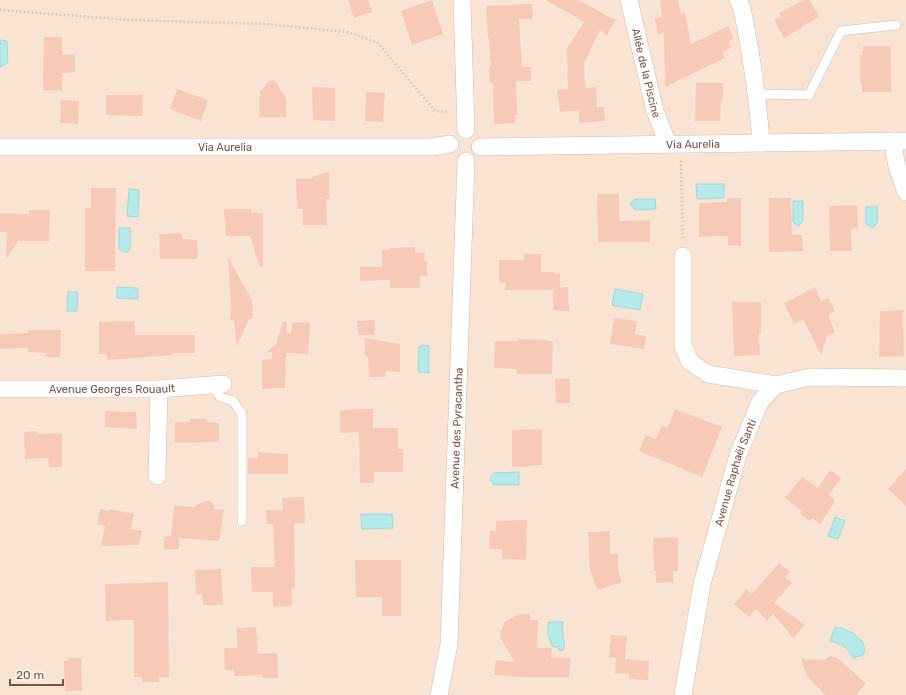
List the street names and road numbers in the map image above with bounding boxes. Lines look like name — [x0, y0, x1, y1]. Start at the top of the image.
street label: Allée de la Piscine — [629, 27, 663, 120]
street label: Via Aurelia — [666, 138, 720, 151]
street label: Via Aurelia — [198, 141, 252, 154]
street label: Avenue des Pyracantha — [448, 367, 466, 489]
street label: Avenue Georges Rouault — [49, 382, 176, 396]
street label: Avenue Raphaël Santi — [712, 417, 759, 528]

